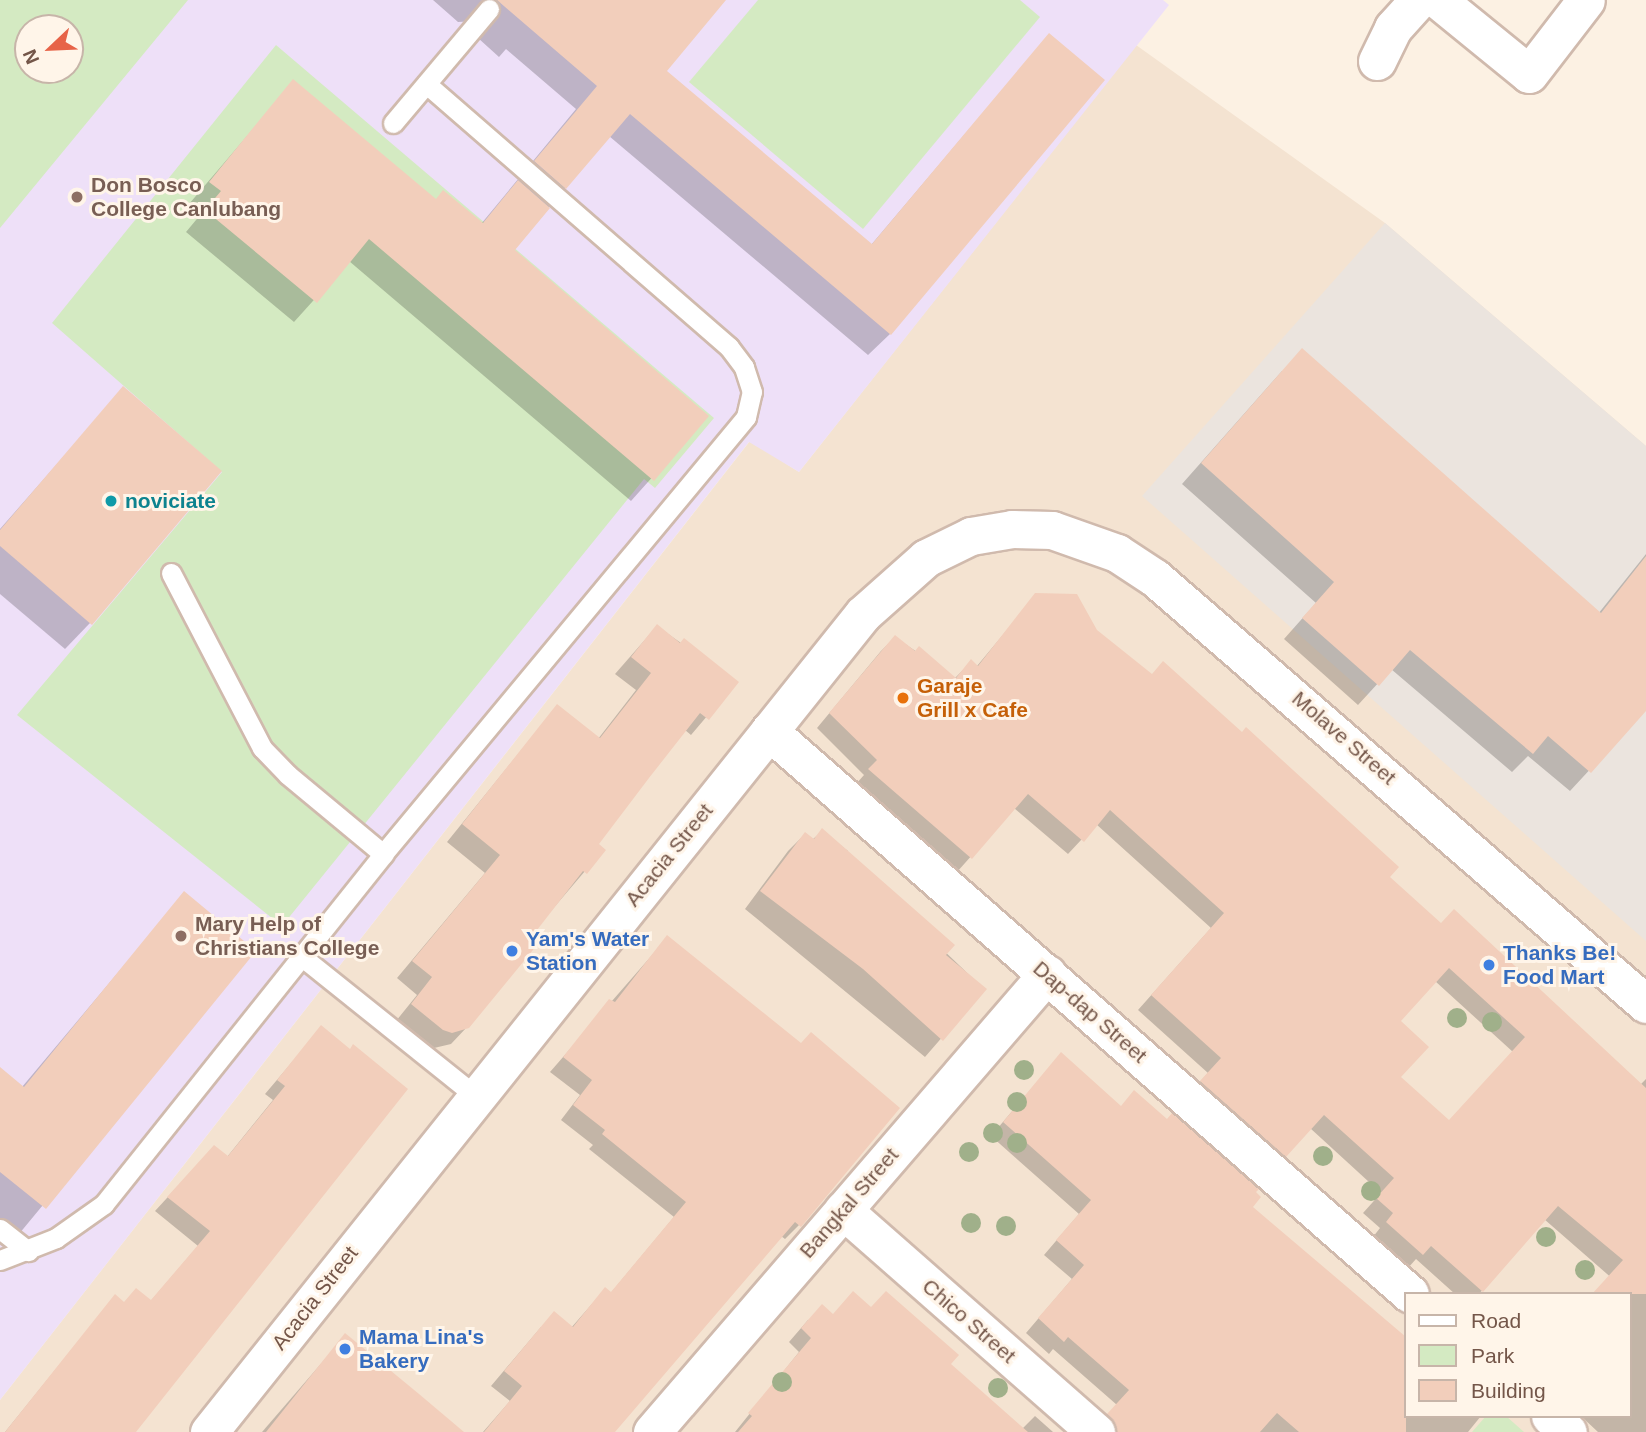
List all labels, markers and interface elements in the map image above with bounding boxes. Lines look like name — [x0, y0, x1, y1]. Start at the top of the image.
north arrow — [14, 14, 84, 84]
text: N — [19, 46, 43, 67]
place label: Don Bosco College Canlubang — [91, 172, 281, 222]
marker: Don Bosco College Canlubang — [69, 189, 85, 205]
place label: noviciate — [125, 488, 216, 514]
marker: noviciate — [103, 493, 119, 509]
place label: Garaje Grill x Cafe — [917, 673, 1028, 723]
street label: Molave Street — [1287, 686, 1401, 790]
marker: Garaje Grill x Cafe — [895, 690, 911, 706]
street label: Acacia Street — [620, 799, 718, 911]
place label: Mary Help of Christians College — [195, 911, 379, 961]
place label: Yam's Water Station — [526, 926, 649, 976]
marker: Mary Help of Christians College — [173, 928, 189, 944]
place label: Thanks Be! Food Mart — [1503, 940, 1616, 990]
marker: Yam's Water Station — [504, 943, 520, 959]
street label: Dap-dap Street — [1028, 956, 1152, 1068]
marker: Thanks Be! Food Mart — [1481, 957, 1497, 973]
street label: Bangkal Street — [794, 1143, 904, 1263]
street label: Acacia Street — [267, 1241, 363, 1355]
street label: Chico Street — [917, 1274, 1021, 1368]
legend — [1404, 1292, 1632, 1418]
text: Road — [1471, 1309, 1521, 1332]
place label: Mama Lina's Bakery — [359, 1324, 484, 1374]
marker: Mama Lina's Bakery — [337, 1341, 353, 1357]
text: Park — [1471, 1344, 1514, 1367]
text: Building — [1471, 1379, 1546, 1402]

